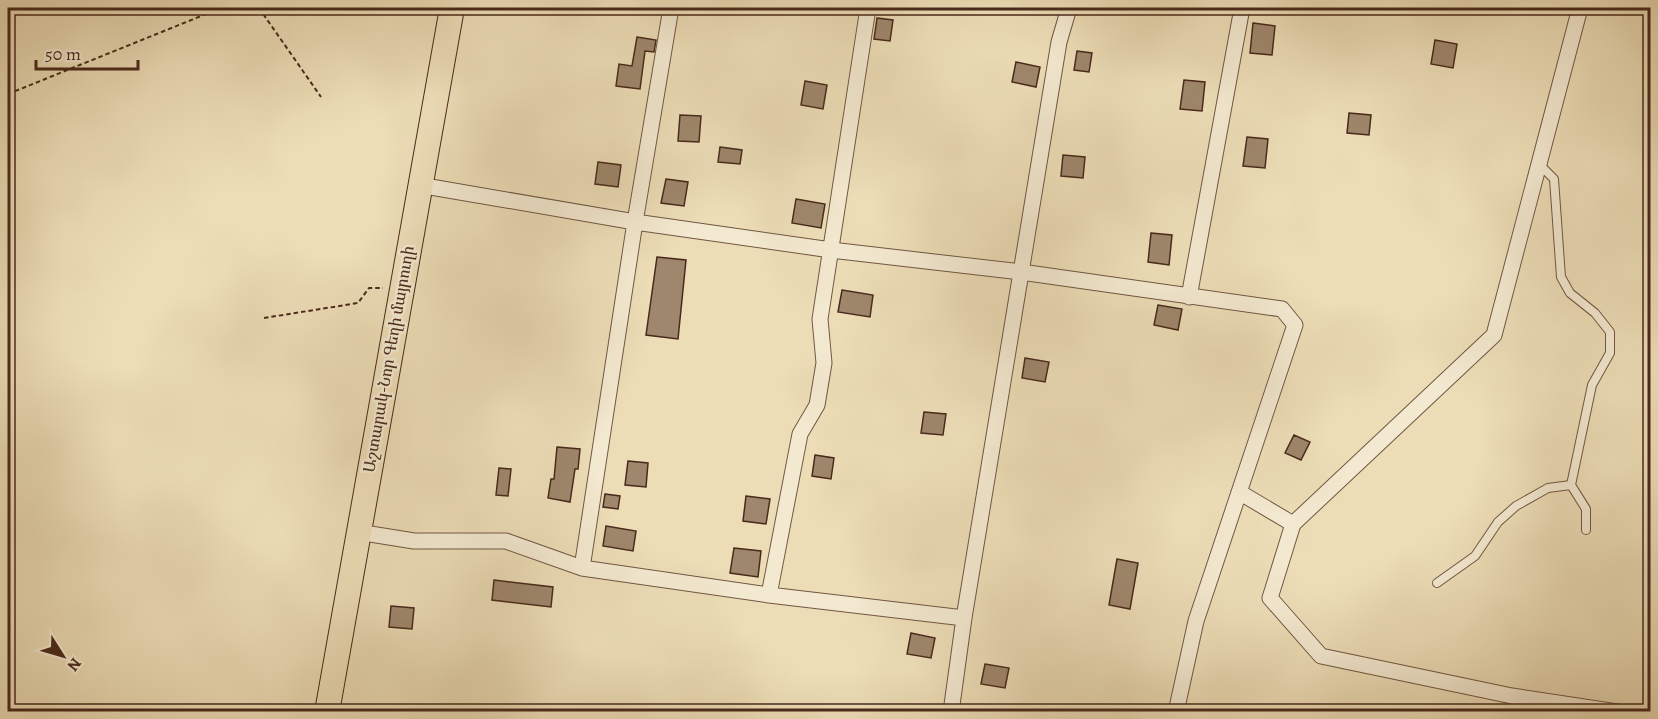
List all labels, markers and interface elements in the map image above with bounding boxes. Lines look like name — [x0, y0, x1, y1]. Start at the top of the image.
scale bar — [36, 33, 138, 71]
text: 50 m — [45, 42, 81, 66]
street label: Աշտարակ-Նոր Գեղի մայրուղի — [358, 244, 420, 474]
north arrow — [33, 626, 93, 686]
text: N — [62, 653, 86, 676]

